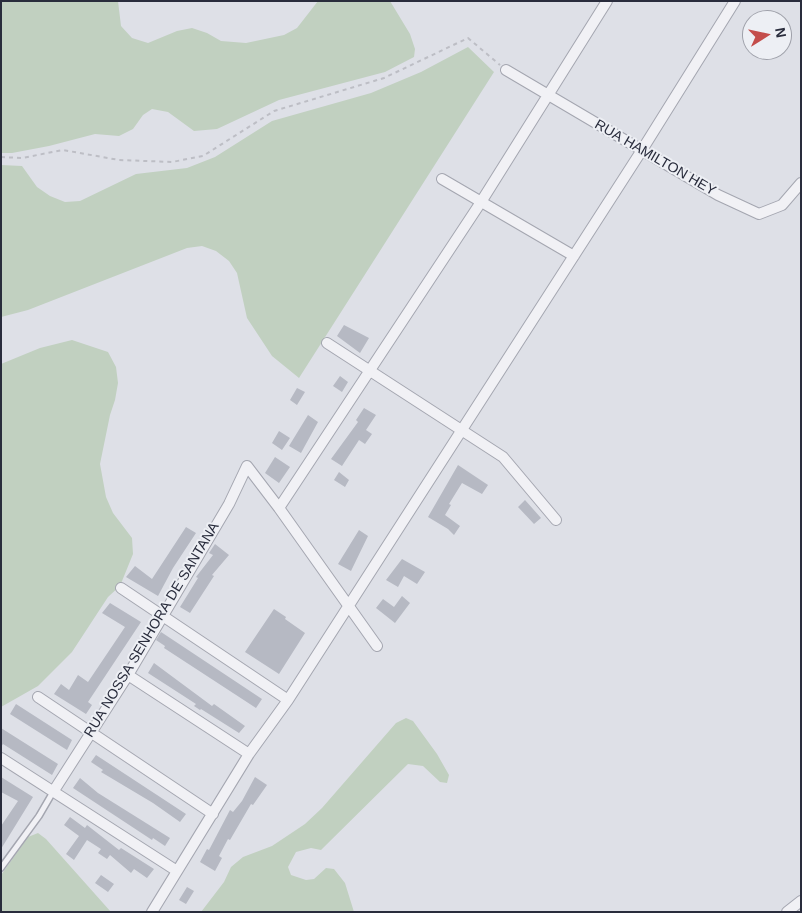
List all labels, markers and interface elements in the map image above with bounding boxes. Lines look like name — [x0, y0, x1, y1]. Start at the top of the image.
north arrow — [742, 10, 792, 60]
text: N — [772, 26, 790, 39]
street label: RUA HAMILTON HEY — [591, 116, 719, 200]
street label: RUA NOSSA SENHORA DE SANTANA — [81, 519, 223, 741]

